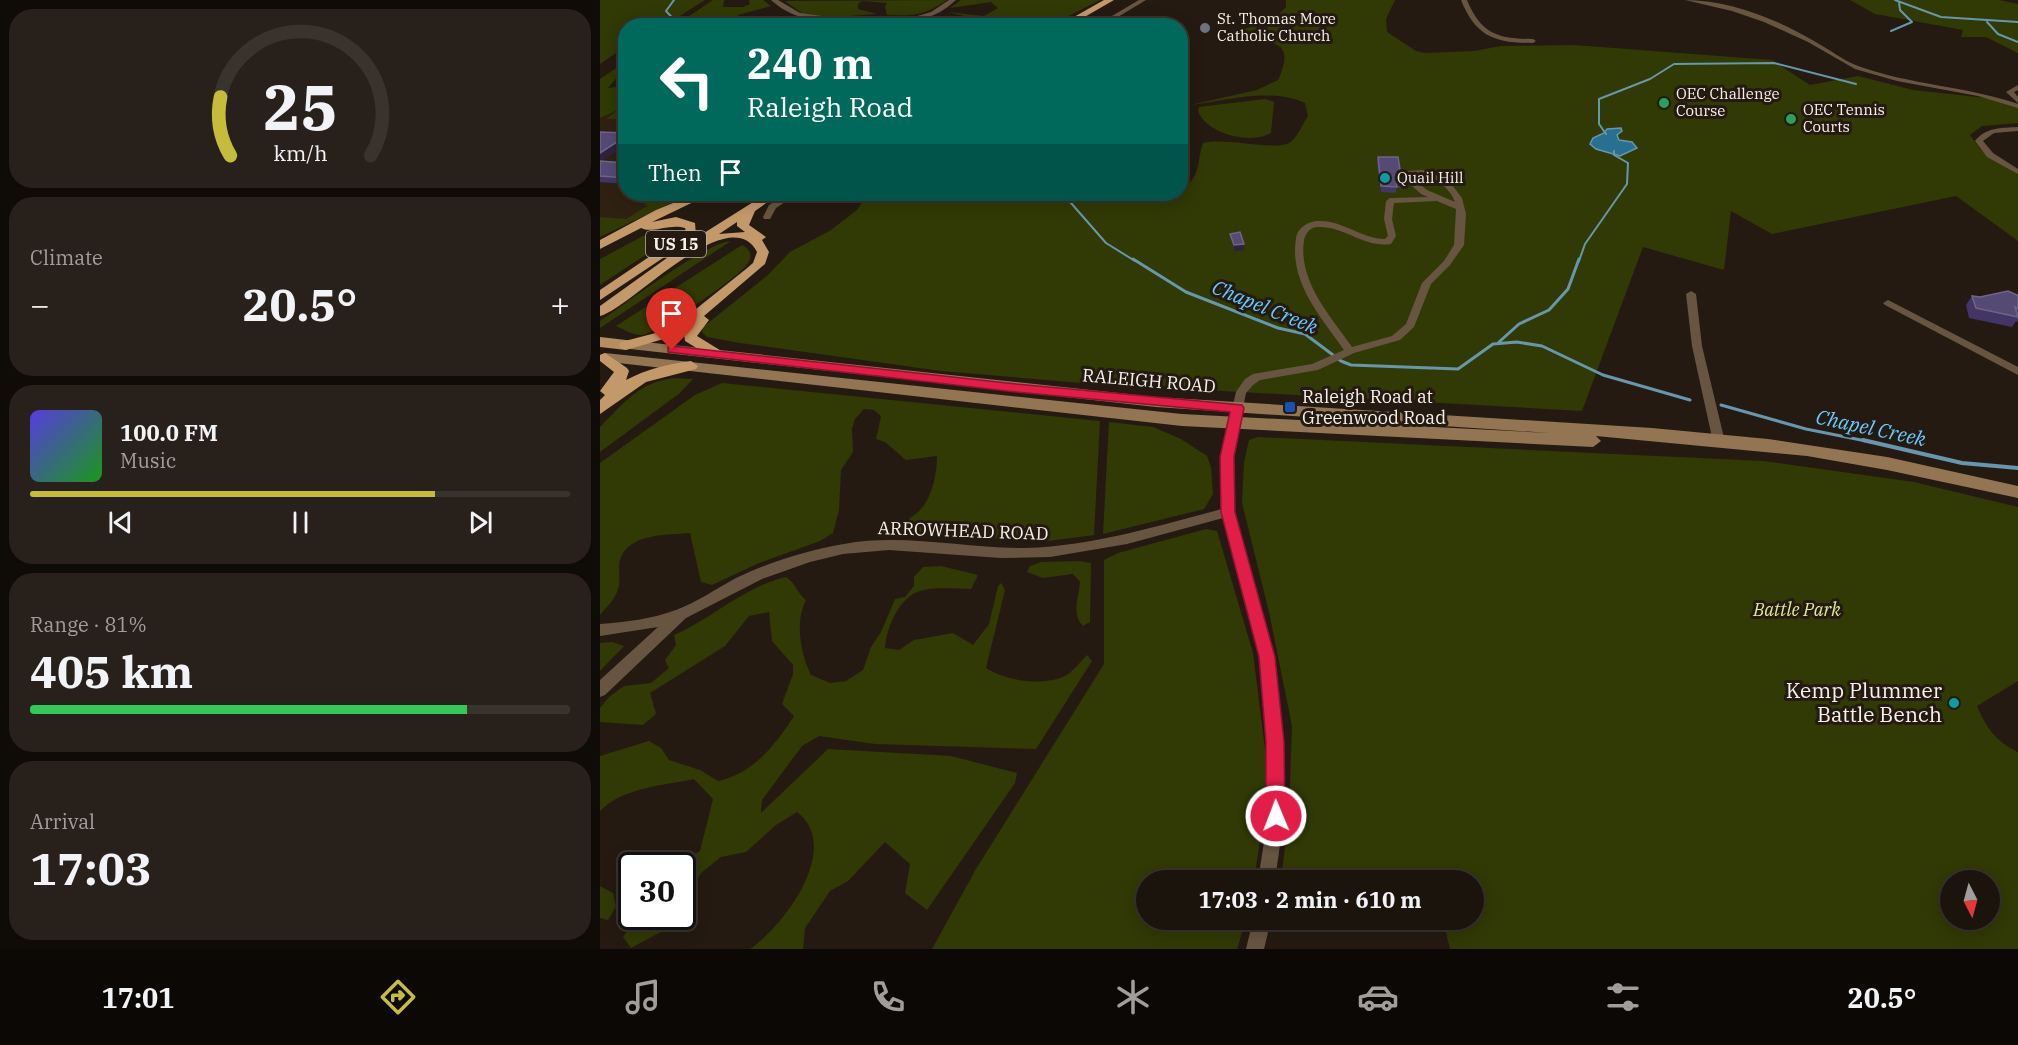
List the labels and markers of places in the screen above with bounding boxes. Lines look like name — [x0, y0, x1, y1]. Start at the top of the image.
place label: St. Thomas More Catholic Church — [1217, 9, 1336, 45]
marker: St. Thomas More Catholic Church — [1198, 21, 1212, 35]
place label: OEC Challenge Course — [1676, 84, 1780, 120]
marker: OEC Challenge Course — [1657, 96, 1671, 110]
place label: OEC Tennis Courts — [1803, 100, 1885, 136]
marker: OEC Tennis Courts — [1784, 112, 1798, 126]
place label: Quail Hill — [1397, 168, 1463, 187]
marker: Quail Hill — [1378, 171, 1392, 185]
pin — [646, 288, 697, 350]
place label: Raleigh Road at Greenwood Road — [1302, 385, 1446, 429]
marker: Raleigh Road at Greenwood Road — [1283, 400, 1297, 414]
place label: Kemp Plummer Battle Bench — [1786, 676, 1943, 728]
marker: Kemp Plummer Battle Bench — [1947, 696, 1961, 710]

